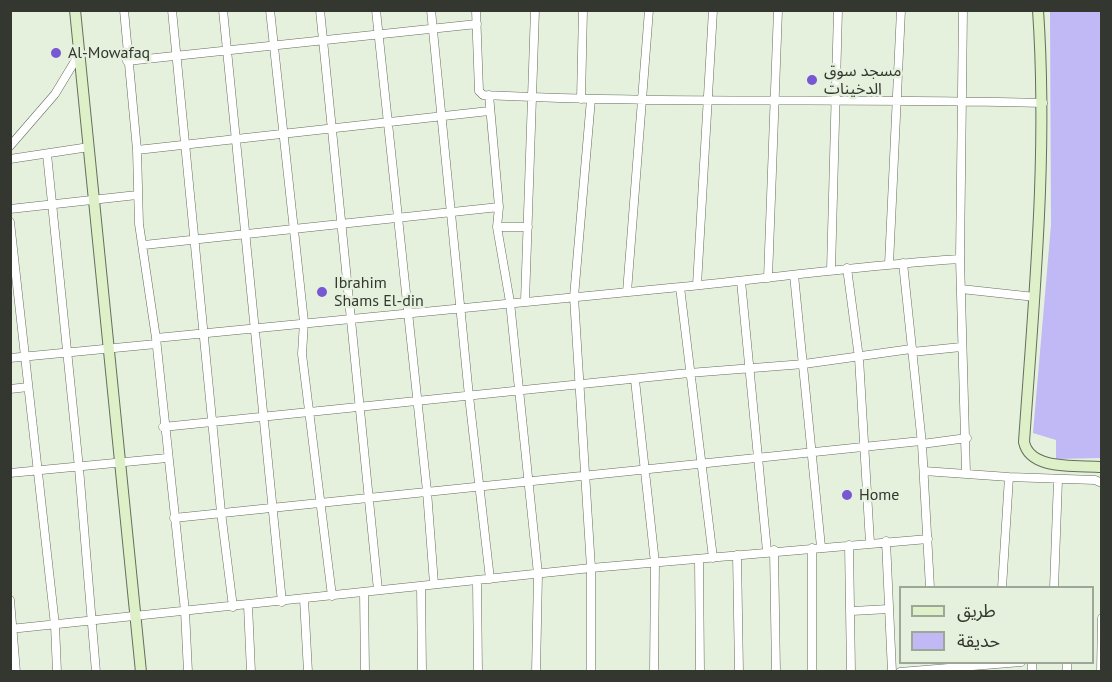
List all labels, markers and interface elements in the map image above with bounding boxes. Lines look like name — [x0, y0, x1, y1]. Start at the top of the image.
place label: Al-Mowafaq — [68, 43, 150, 63]
marker: Al-Mowafaq — [49, 46, 63, 60]
place label: مسجد سوق الدخينات — [824, 61, 901, 99]
marker: مسجد سوق الدخينات — [805, 73, 819, 87]
place label: Ibrahim Shams El-din — [334, 273, 424, 311]
marker: Ibrahim Shams El-din — [315, 285, 329, 299]
place label: Home — [859, 485, 899, 505]
marker: Home — [840, 488, 854, 502]
legend — [899, 586, 1094, 664]
text: طريق — [957, 599, 996, 622]
text: حديقة — [957, 629, 1000, 652]

